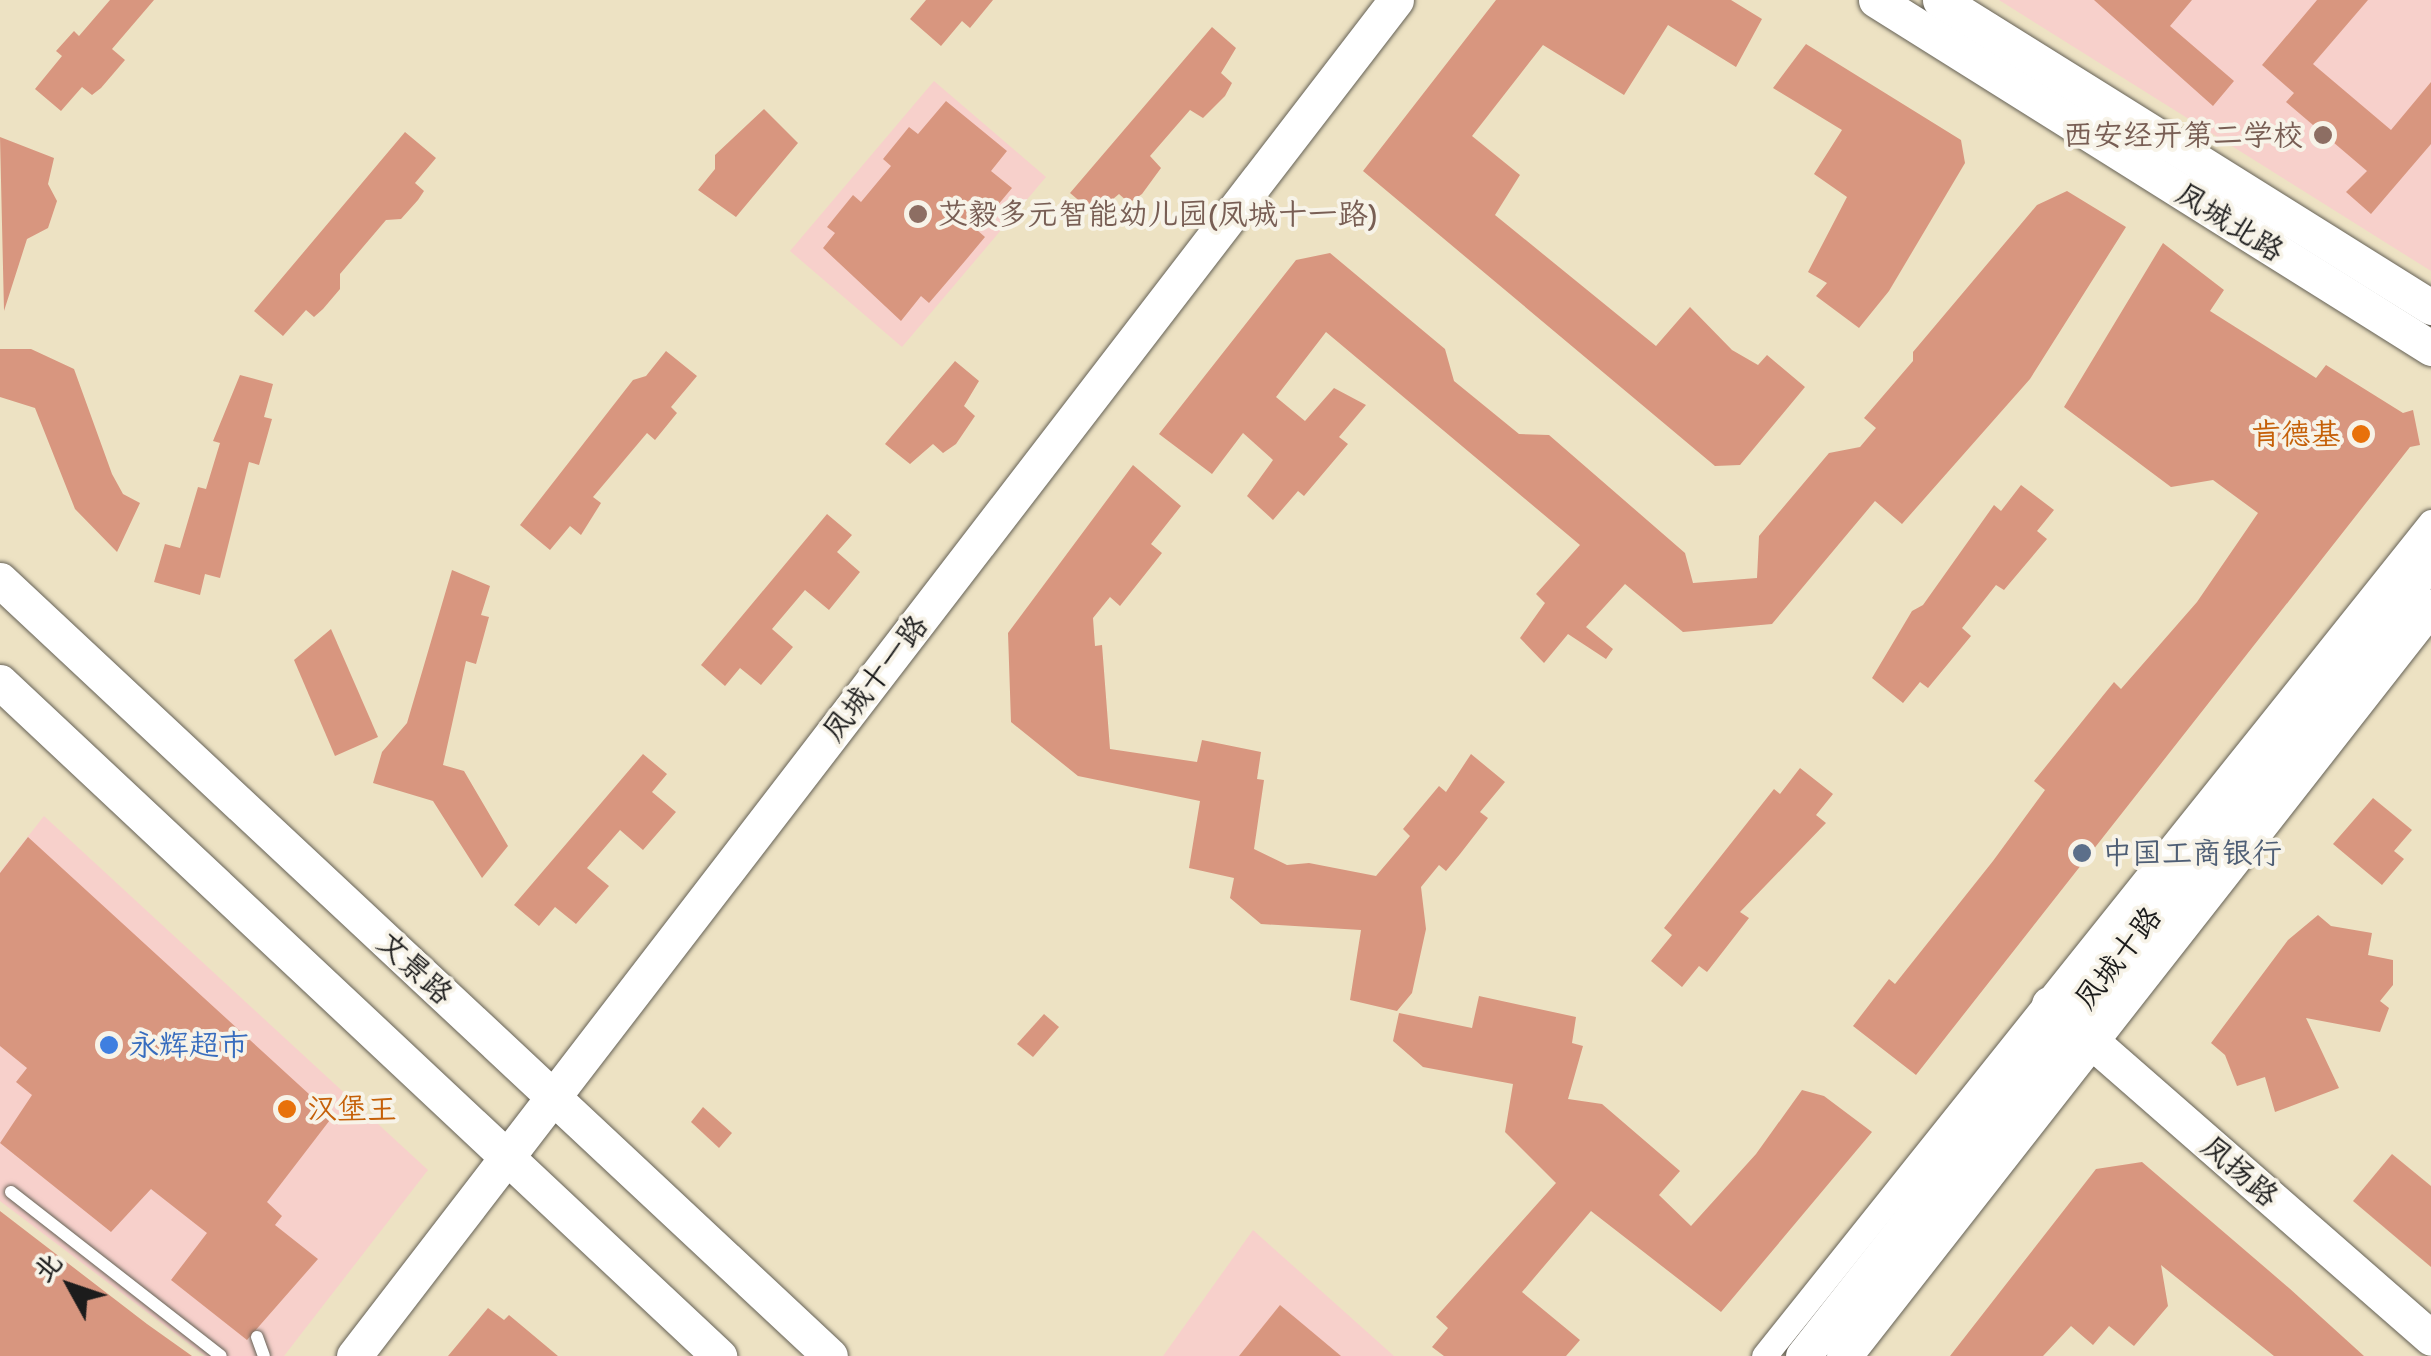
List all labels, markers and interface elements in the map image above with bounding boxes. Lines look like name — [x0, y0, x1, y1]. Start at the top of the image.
place label: 西安经开第二学校 — [2063, 117, 2303, 153]
marker: 西安经开第二学校 — [2312, 124, 2334, 146]
street label: 凤城北路 — [2170, 175, 2290, 269]
place label: 艾毅多元智能幼儿园(凤城十一路) — [938, 196, 1378, 232]
marker: 艾毅多元智能幼儿园(凤城十一路) — [907, 203, 929, 225]
place label: 肯德基 — [2251, 416, 2341, 452]
marker: 肯德基 — [2350, 423, 2372, 445]
street label: 凤城十一路 — [815, 608, 935, 748]
place label: 中国工商银行 — [2102, 835, 2282, 871]
marker: 中国工商银行 — [2071, 842, 2093, 864]
street label: 凤城十路 — [2067, 900, 2169, 1016]
street label: 文景路 — [370, 924, 460, 1012]
place label: 永辉超市 — [129, 1027, 249, 1063]
marker: 永辉超市 — [98, 1034, 120, 1056]
place label: 汉堡王 — [307, 1091, 397, 1127]
marker: 汉堡王 — [276, 1098, 298, 1120]
street label: 凤扬路 — [2194, 1128, 2286, 1214]
north arrow — [20, 1236, 120, 1336]
text: 北 — [25, 1245, 69, 1288]

